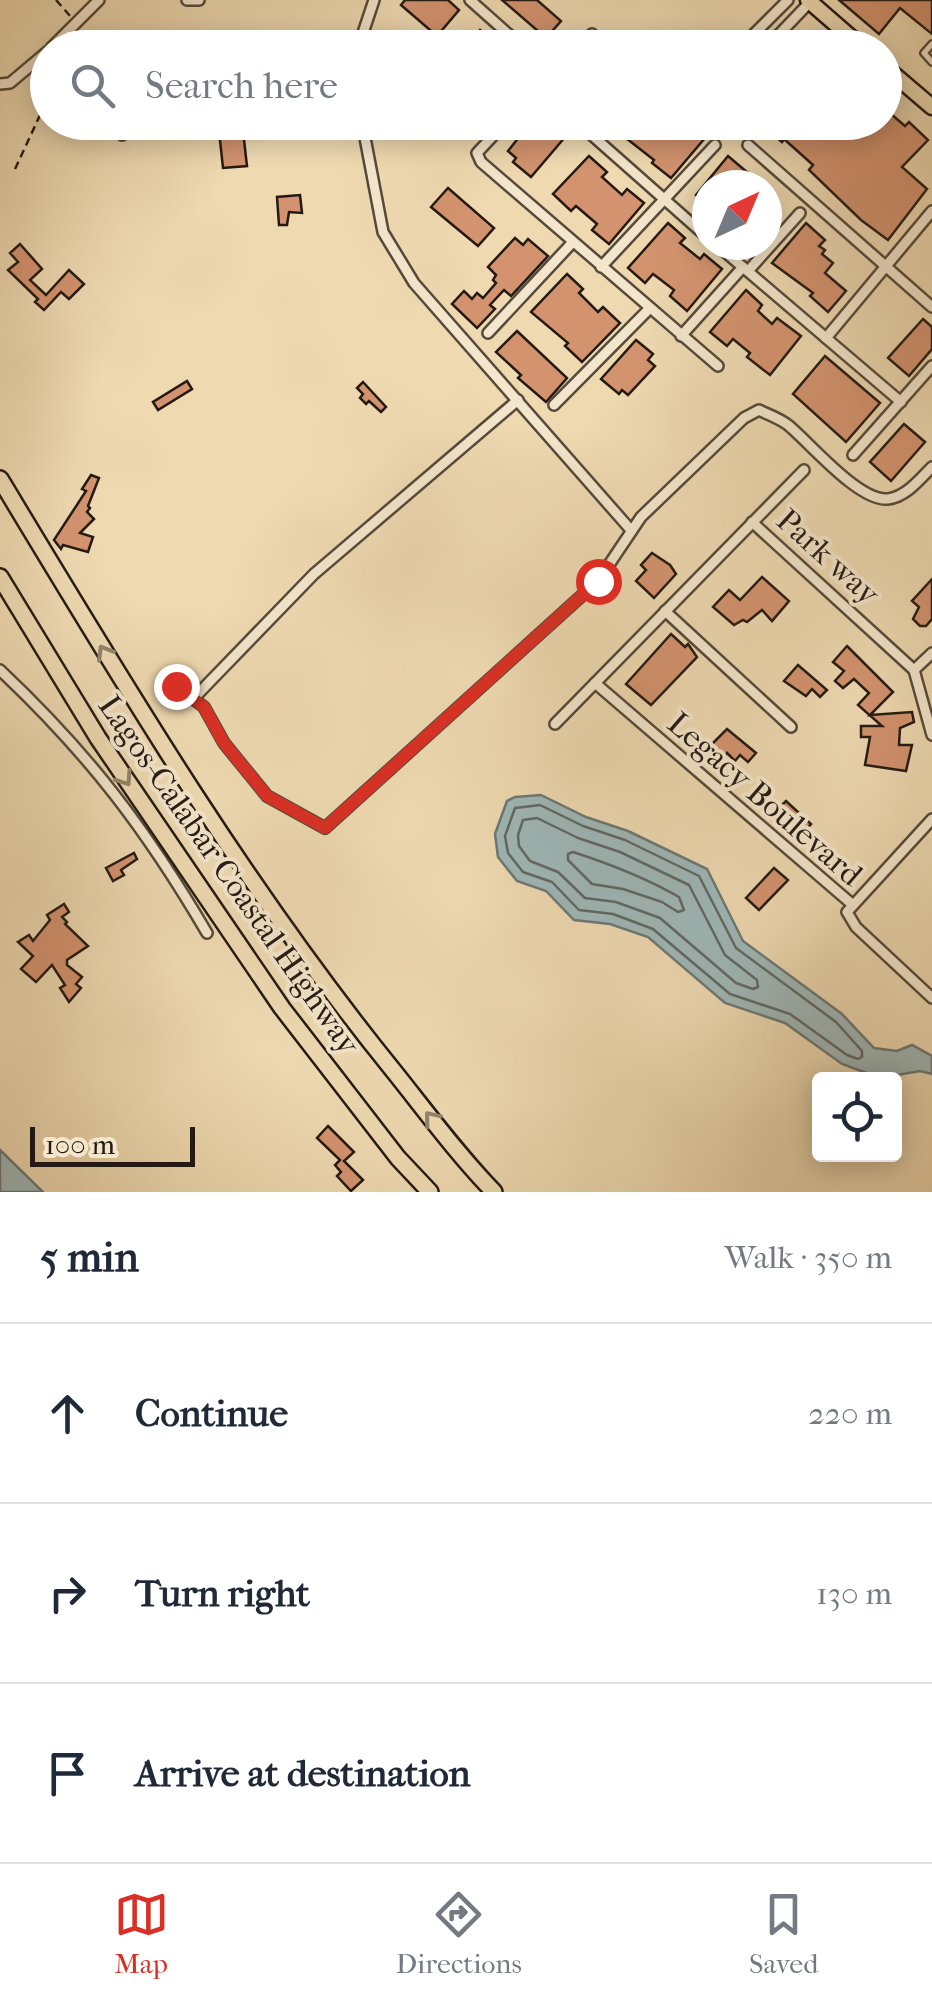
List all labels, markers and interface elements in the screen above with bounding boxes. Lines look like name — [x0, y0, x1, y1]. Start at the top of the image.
search box — [30, 30, 902, 140]
icon: search — [65, 58, 120, 113]
text: Search here — [145, 63, 338, 108]
north arrow — [692, 170, 782, 260]
street label: Park way — [769, 501, 888, 613]
route start — [576, 559, 622, 605]
one-way arrow — [97, 645, 116, 663]
route end — [154, 664, 200, 710]
street label: Lagos-Calabar Coastal Highway — [91, 688, 368, 1062]
street label: Legacy Boulevard — [660, 705, 870, 894]
one-way arrow — [113, 767, 131, 786]
map controls — [812, 1072, 902, 1162]
button: locate — [812, 1072, 902, 1162]
one-way arrow — [425, 1111, 443, 1129]
scale bar — [30, 1122, 195, 1166]
text: 100 m — [45, 1128, 115, 1161]
text: 5 min — [40, 1233, 139, 1282]
text: Walk · 350 m — [724, 1239, 892, 1276]
icon: ahead — [40, 1386, 95, 1441]
text: Continue — [135, 1391, 288, 1436]
text: 220 m — [808, 1395, 892, 1432]
icon: right — [40, 1566, 95, 1621]
text: Turn right — [135, 1571, 310, 1616]
text: 130 m — [816, 1575, 892, 1612]
icon: arrive — [40, 1746, 95, 1801]
text: Arrive at destination — [135, 1751, 471, 1796]
tab: Map — [114, 1887, 169, 1980]
tab: Directions — [396, 1887, 522, 1980]
tab: Saved — [749, 1887, 818, 1980]

